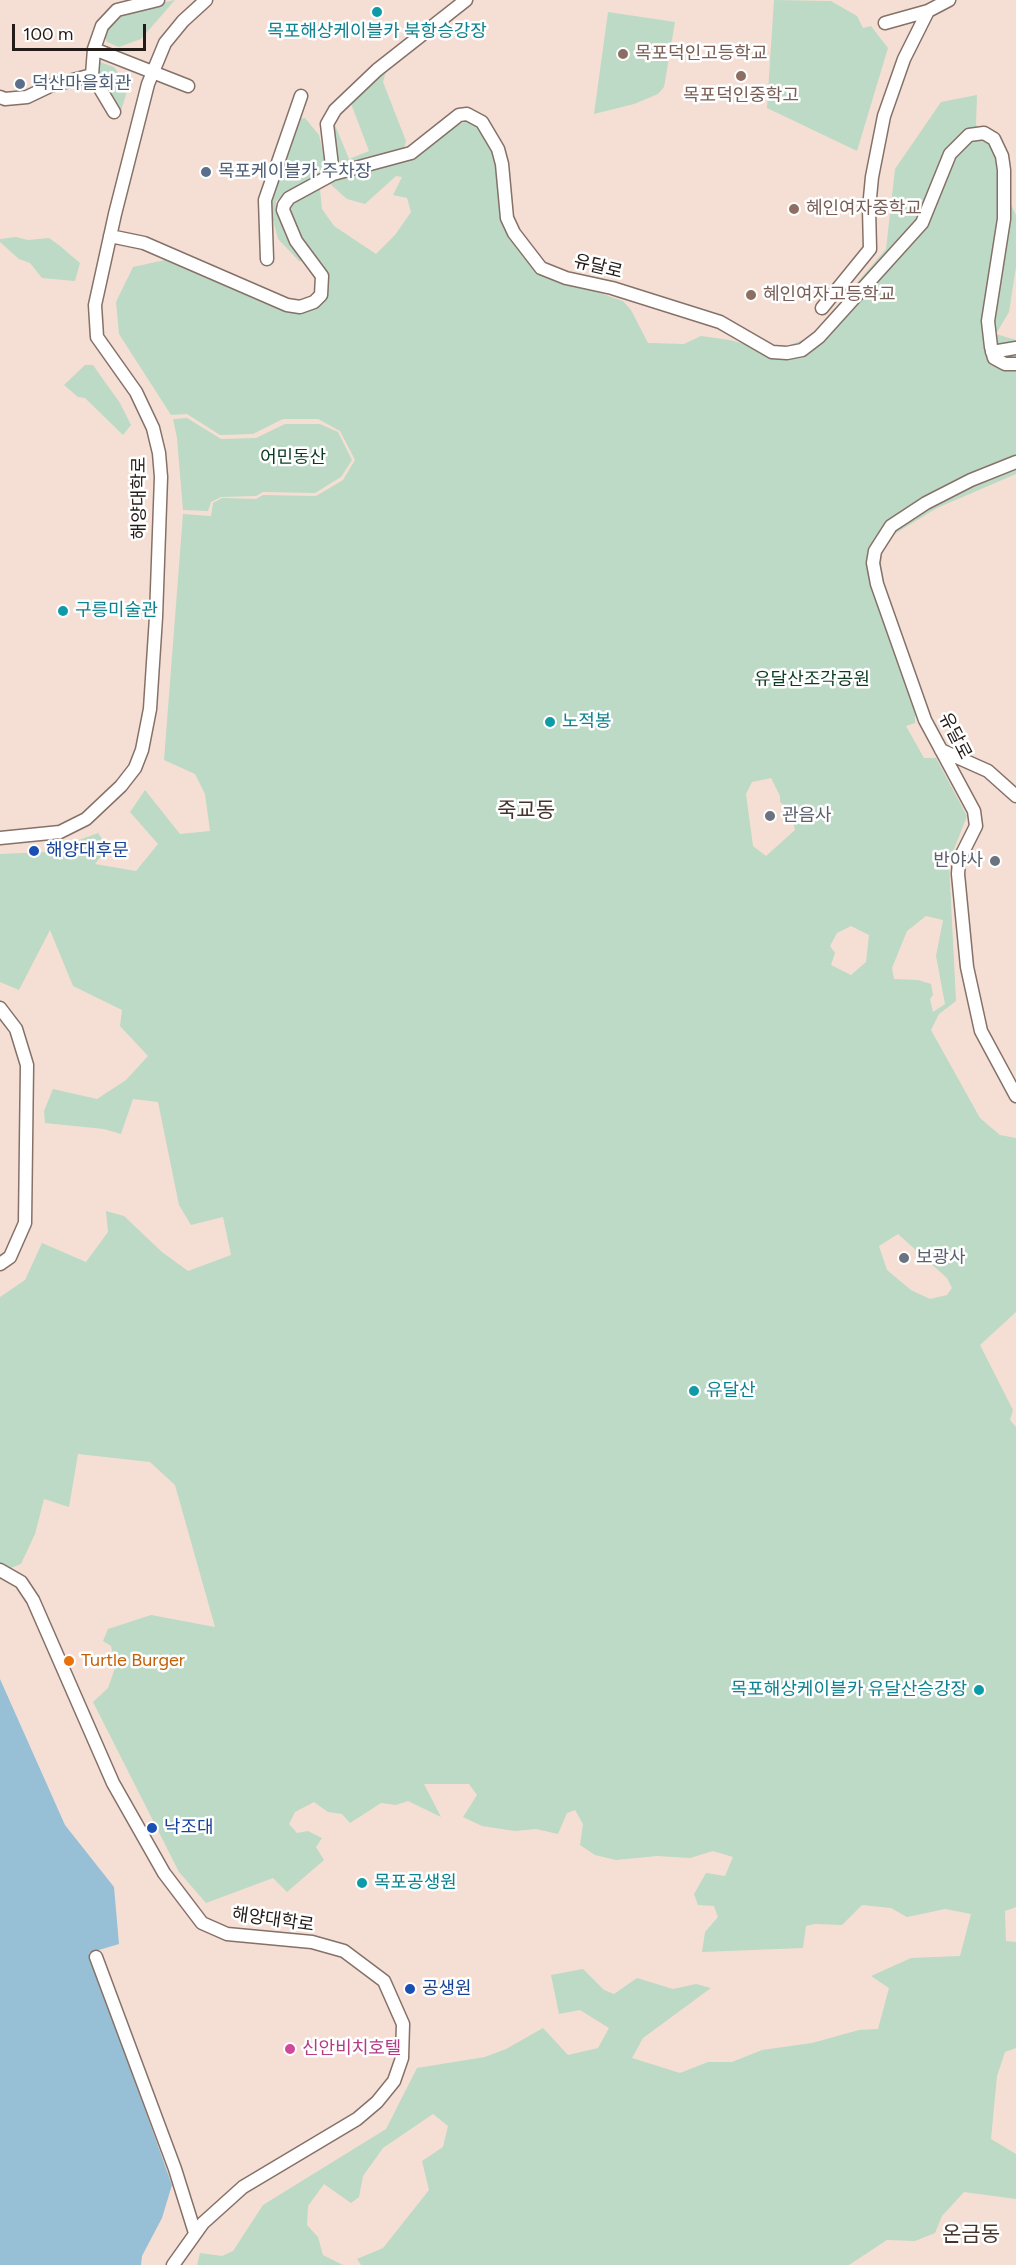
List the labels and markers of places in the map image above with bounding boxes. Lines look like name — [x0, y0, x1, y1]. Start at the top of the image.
marker: 목포해상케이블카 북항승강장 — [370, 5, 384, 19]
place label: 목포해상케이블카 북항승강장 — [267, 21, 487, 43]
place label: 목포덕인고등학교 — [635, 43, 767, 65]
marker: 목포덕인고등학교 — [616, 47, 630, 61]
marker: 목포덕인중학고 — [734, 69, 748, 83]
place label: 덕산마을회관 — [32, 73, 131, 95]
marker: 덕산마을회관 — [13, 77, 27, 91]
place label: 목포덕인중학고 — [683, 85, 799, 107]
place label: 목포케이블카 주차장 — [218, 161, 371, 183]
marker: 목포케이블카 주차장 — [199, 165, 213, 179]
place label: 혜인여자중학교 — [806, 198, 922, 220]
marker: 혜인여자중학교 — [787, 202, 801, 216]
place label: 혜인여자고등학교 — [763, 284, 895, 306]
marker: 혜인여자고등학교 — [744, 288, 758, 302]
place label: 구릉미술관 — [75, 600, 158, 622]
marker: 구릉미술관 — [56, 604, 70, 618]
place label: 노적봉 — [562, 711, 612, 733]
marker: 노적봉 — [543, 715, 557, 729]
place label: 관음사 — [782, 805, 832, 827]
marker: 관음사 — [763, 809, 777, 823]
place label: 해양대후문 — [46, 840, 129, 862]
marker: 해양대후문 — [27, 844, 41, 858]
place label: 반야사 — [933, 850, 983, 872]
marker: 반야사 — [988, 854, 1002, 868]
place label: 보광사 — [916, 1247, 966, 1269]
marker: 보광사 — [897, 1251, 911, 1265]
place label: 유달산 — [706, 1380, 756, 1402]
marker: 유달산 — [687, 1384, 701, 1398]
place label: Turtle Burger — [81, 1650, 185, 1672]
marker: Turtle Burger — [62, 1654, 76, 1668]
place label: 목포해상케이블카 유달산승강장 — [731, 1679, 967, 1701]
marker: 목포해상케이블카 유달산승강장 — [972, 1683, 986, 1697]
place label: 낙조대 — [164, 1817, 214, 1839]
marker: 낙조대 — [145, 1821, 159, 1835]
place label: 목포공생원 — [374, 1872, 457, 1894]
marker: 목포공생원 — [355, 1876, 369, 1890]
place label: 공생원 — [422, 1978, 472, 2000]
marker: 공생원 — [403, 1982, 417, 1996]
place label: 신안비치호텔 — [302, 2038, 401, 2060]
marker: 신안비치호텔 — [283, 2042, 297, 2056]

